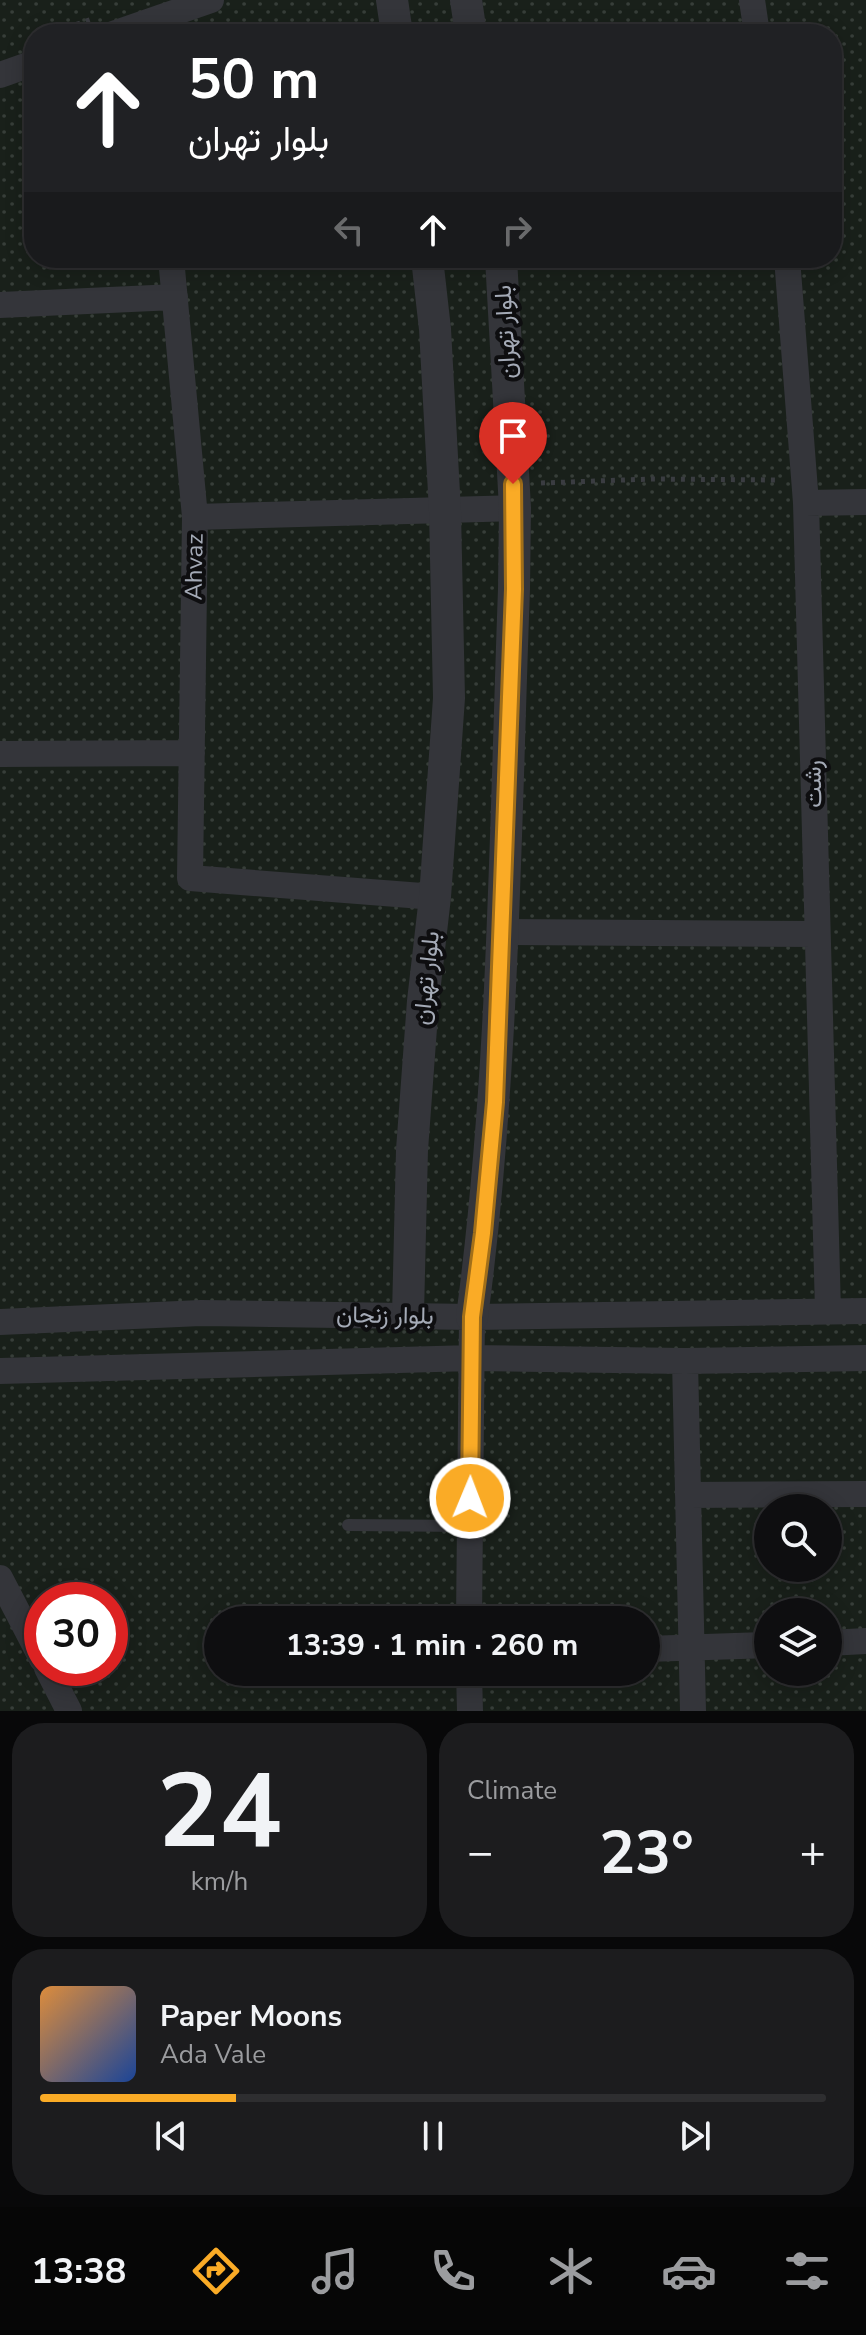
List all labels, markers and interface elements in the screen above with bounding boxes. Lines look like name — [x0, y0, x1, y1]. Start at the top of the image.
text: 50 m — [188, 41, 319, 118]
icon: ahead — [56, 56, 160, 160]
text: بلوار تهران — [188, 115, 329, 164]
icon: left — [327, 208, 371, 252]
icon: ahead — [411, 208, 455, 252]
icon: right — [495, 208, 539, 252]
street label: بلوار تهران — [487, 284, 523, 380]
pin — [479, 402, 547, 484]
icon: arrive — [491, 414, 535, 458]
street label: Ahvaz — [177, 533, 211, 601]
street label: رشت — [797, 760, 829, 808]
street label: بلوار تهران — [405, 930, 447, 1026]
street label: بلوار زنجان — [336, 1298, 434, 1332]
position arrow — [428, 1456, 512, 1540]
map controls — [754, 1494, 842, 1686]
button: search — [754, 1494, 842, 1582]
speed limit sign: 30 — [24, 1582, 128, 1686]
button: layers — [754, 1598, 842, 1686]
text: 13:39 · 1 min · 260 m — [286, 1625, 578, 1666]
text: 24 — [157, 1741, 282, 1883]
text: Climate — [467, 1773, 557, 1808]
text: 23° — [599, 1812, 694, 1894]
text: − — [467, 1823, 493, 1883]
text: + — [800, 1823, 826, 1883]
text: km/h — [191, 1864, 248, 1899]
text: Paper Moons — [160, 1996, 342, 2037]
text: Ada Vale — [160, 2037, 266, 2072]
icon: previous — [149, 2114, 193, 2158]
icon: pause — [411, 2114, 455, 2158]
icon: next — [673, 2114, 717, 2158]
icon: directions — [188, 2243, 244, 2299]
icon: music — [307, 2243, 363, 2299]
icon: phone — [425, 2243, 481, 2299]
icon: climate — [543, 2243, 599, 2299]
icon: car — [661, 2243, 717, 2299]
icon: filters — [779, 2243, 835, 2299]
text: 13:38 — [31, 2247, 126, 2296]

